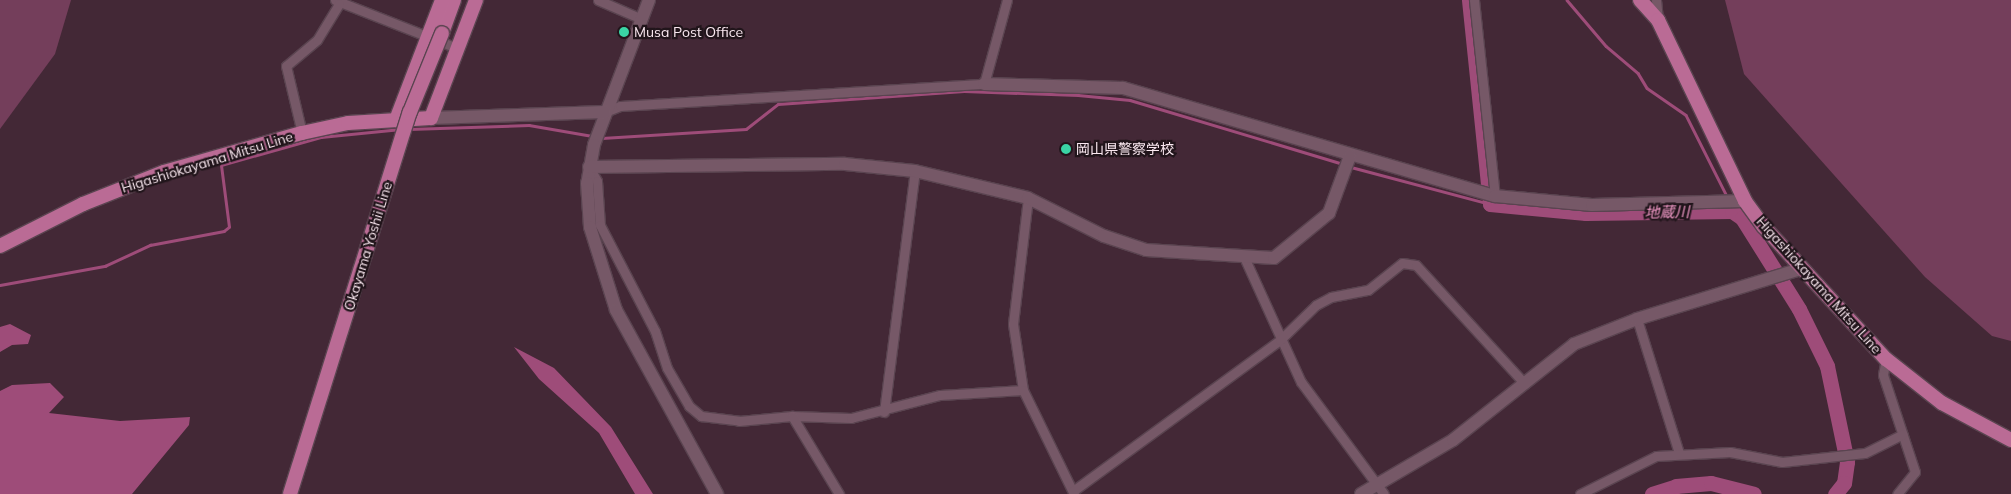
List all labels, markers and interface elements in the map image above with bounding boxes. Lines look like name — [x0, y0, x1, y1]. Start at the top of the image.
place label: Musa Post Office — [634, 24, 743, 40]
marker: Musa Post Office — [618, 26, 630, 38]
street label: Higashiokayama Mitsu Line — [119, 128, 295, 196]
place label: 岡山県警察学校 — [1076, 141, 1174, 157]
marker: 岡山県警察学校 — [1060, 143, 1072, 155]
street label: Okayama Yoshii Line — [340, 179, 396, 313]
water label: 地蔵川 — [1644, 203, 1690, 221]
street label: Higashiokayama Mitsu Line — [1753, 213, 1885, 357]

